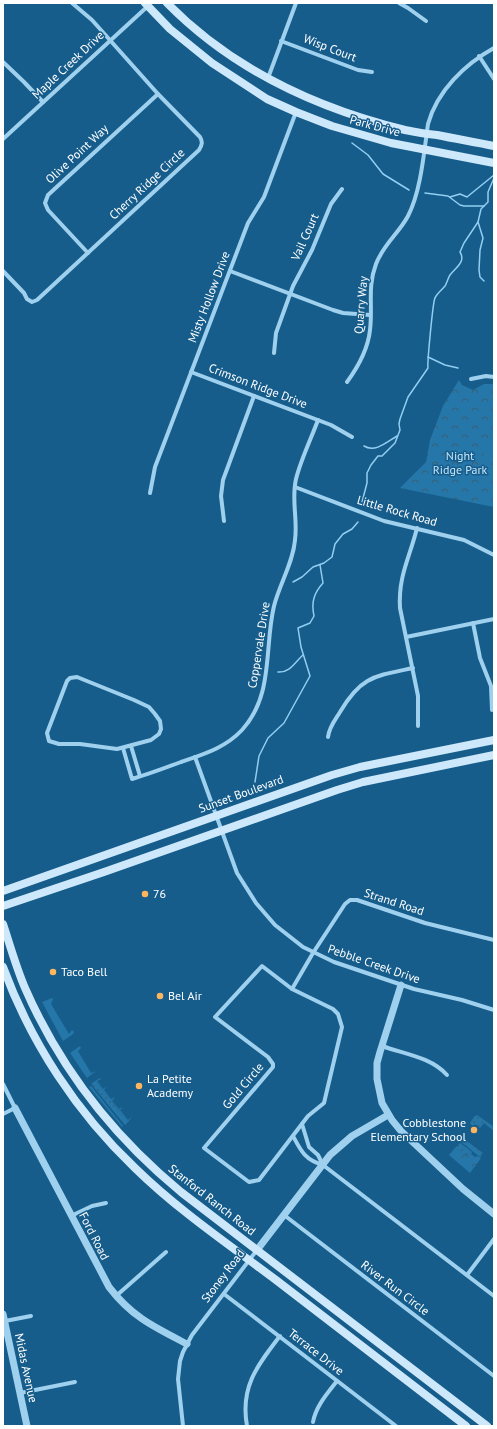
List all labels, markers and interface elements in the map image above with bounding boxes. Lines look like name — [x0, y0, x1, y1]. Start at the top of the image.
street label: Maple Creek Drive — [29, 27, 107, 102]
street label: Wisp Court — [301, 31, 359, 65]
street label: Park Drive — [348, 112, 402, 139]
street label: Olive Point Way — [42, 120, 111, 187]
street label: Cherry Ridge Circle — [106, 145, 188, 222]
street label: Vail Court — [287, 211, 322, 264]
street label: Misty Hollow Drive — [184, 249, 233, 345]
street label: Quarry Way — [351, 275, 371, 334]
street label: Crimson Ridge Drive — [207, 360, 310, 411]
park label: Night Ridge Park — [433, 448, 488, 477]
street label: Little Rock Road — [355, 492, 439, 529]
street label: Coppervale Drive — [244, 601, 273, 689]
street label: Sunset Boulevard — [196, 771, 285, 816]
street label: Strand Road — [362, 885, 426, 918]
place label: 76 — [153, 886, 166, 901]
marker: 76 — [140, 889, 150, 899]
street label: Pebble Creek Drive — [326, 941, 422, 986]
place label: Taco Bell — [61, 964, 108, 979]
marker: Taco Bell — [48, 967, 58, 977]
place label: Bel Air — [168, 988, 202, 1003]
marker: Bel Air — [155, 991, 165, 1001]
street label: Gold Circle — [219, 1059, 266, 1112]
place label: La Petite Academy — [147, 1071, 194, 1100]
marker: La Petite Academy — [134, 1081, 144, 1091]
place label: Cobblestone Elementary School — [370, 1115, 466, 1144]
marker: Cobblestone Elementary School — [469, 1125, 479, 1135]
street label: Stanford Ranch Road — [166, 1161, 259, 1238]
street label: Ford Road — [76, 1209, 113, 1262]
street label: Stoney Road — [198, 1246, 248, 1305]
street label: River Run Circle — [358, 1257, 432, 1318]
street label: Terrace Drive — [285, 1325, 347, 1378]
street label: Midas Avenue — [12, 1332, 41, 1404]

